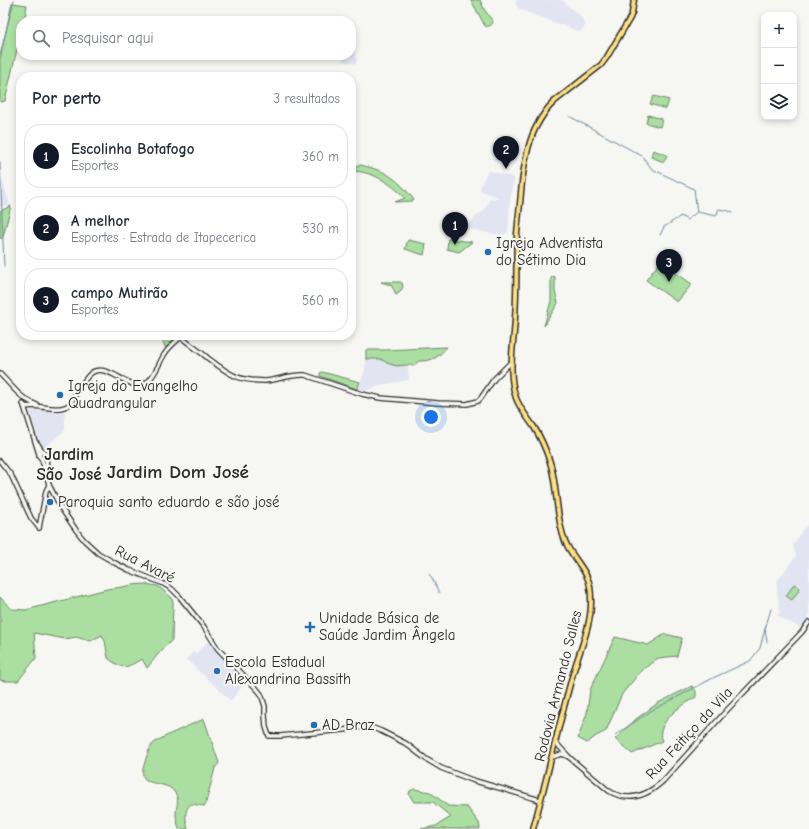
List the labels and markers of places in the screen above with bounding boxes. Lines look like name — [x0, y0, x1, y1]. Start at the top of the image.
pin: 2 — [493, 136, 519, 169]
pin: 1 — [442, 212, 468, 245]
place label: Igreja Adventista do Sétimo Dia — [496, 234, 603, 269]
marker: Igreja Adventista do Sétimo Dia — [483, 247, 493, 257]
pin: 3 — [656, 249, 682, 282]
place label: Igreja do Evangelho Quadrangular — [68, 377, 198, 412]
marker: Igreja do Evangelho Quadrangular — [55, 390, 65, 400]
place label: Paroquia santo eduardo e são josé — [58, 493, 280, 511]
marker: Paroquia santo eduardo e são josé — [45, 497, 55, 507]
place label: Unidade Básica de Saúde Jardim Ângela — [319, 609, 456, 644]
marker: Unidade Básica de Saúde Jardim Ângela — [304, 621, 316, 633]
place label: Escola Estadual Alexandrina Bassith — [225, 653, 351, 688]
marker: Escola Estadual Alexandrina Bassith — [212, 666, 222, 676]
place label: AD Braz — [322, 716, 375, 734]
marker: AD Braz — [309, 720, 319, 730]

